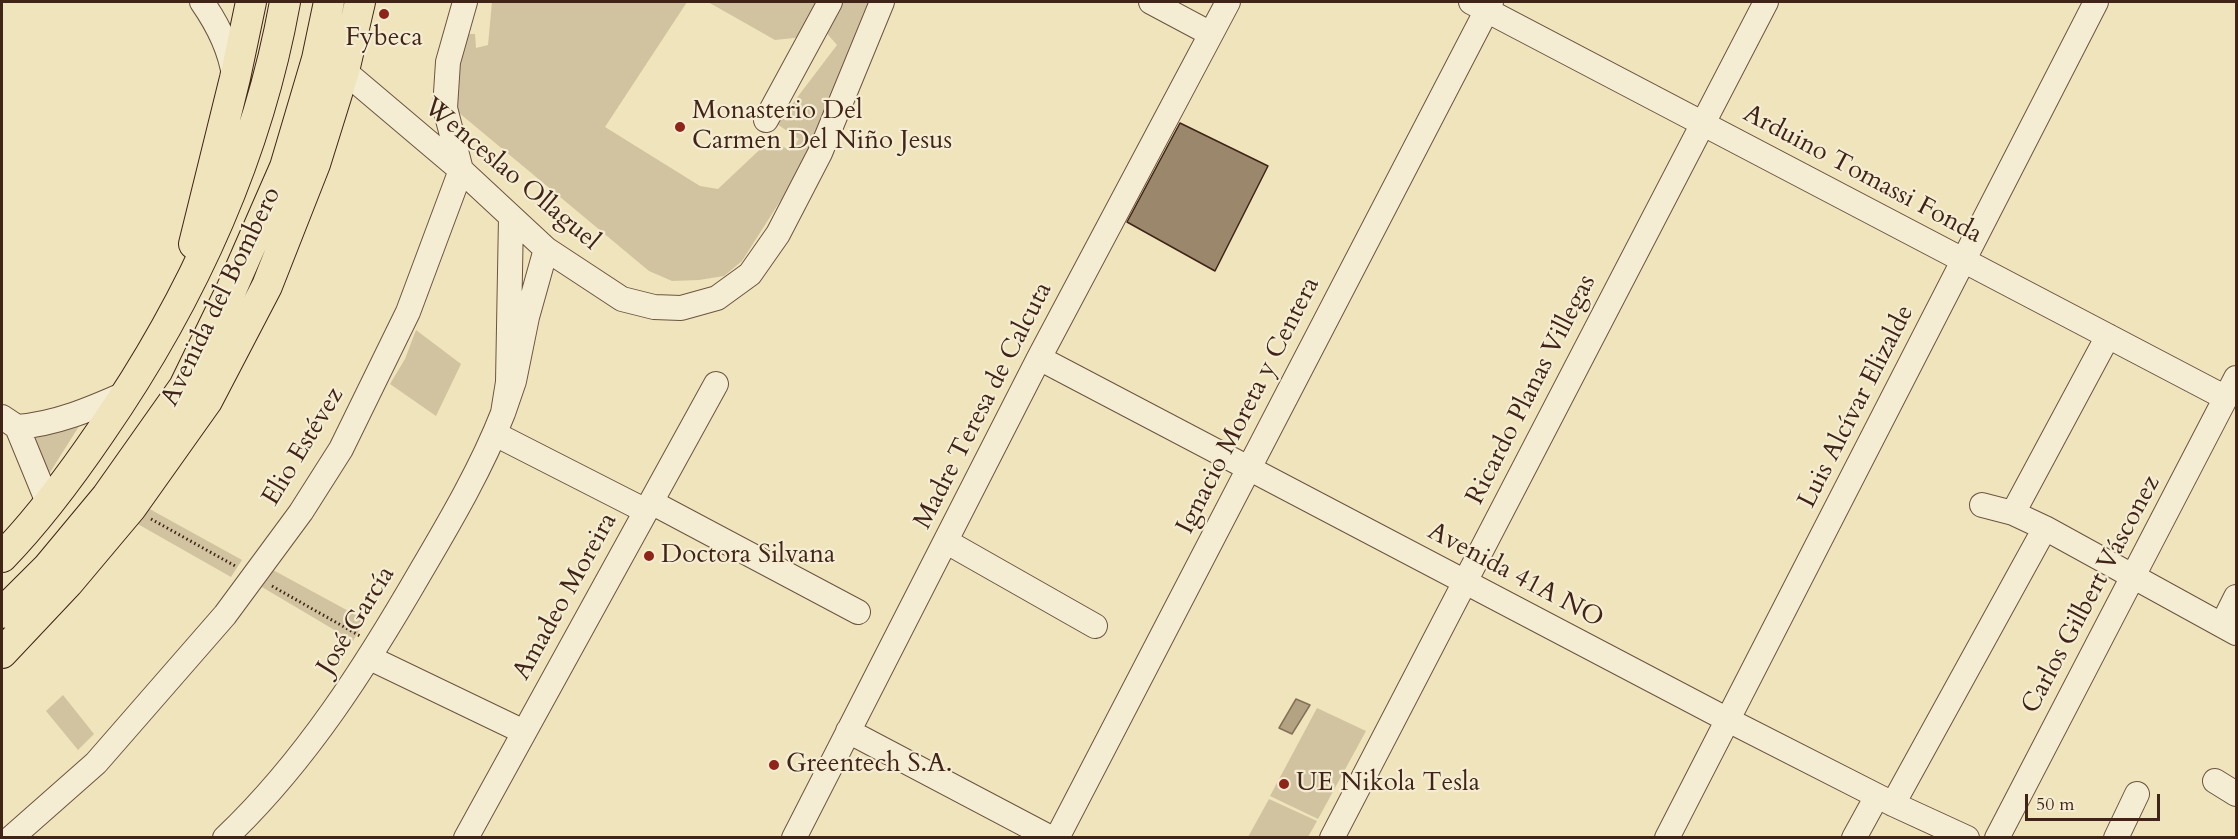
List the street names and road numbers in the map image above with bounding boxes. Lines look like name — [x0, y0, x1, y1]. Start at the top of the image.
street label: Wenceslao Ollaguel — [416, 92, 606, 258]
street label: Arduino Tomassi Fonda — [1737, 99, 1987, 251]
street label: Avenida del Bombero — [155, 182, 289, 412]
street label: Ricardo Planas Villegas — [1461, 270, 1603, 510]
street label: Ignacio Moreta y Centera — [1171, 272, 1327, 540]
street label: Madre Teresa de Calcuta — [908, 277, 1060, 535]
street label: Luis Alcívar Elizalde — [1792, 300, 1922, 514]
street label: Elio Estévez — [257, 382, 351, 512]
street label: Carlos Gilbert Vásconez — [2016, 471, 2168, 719]
street label: Amadeo Moreira — [507, 508, 625, 686]
street label: Avenida 41A NO — [1422, 517, 1608, 635]
street label: José García — [311, 561, 403, 681]

